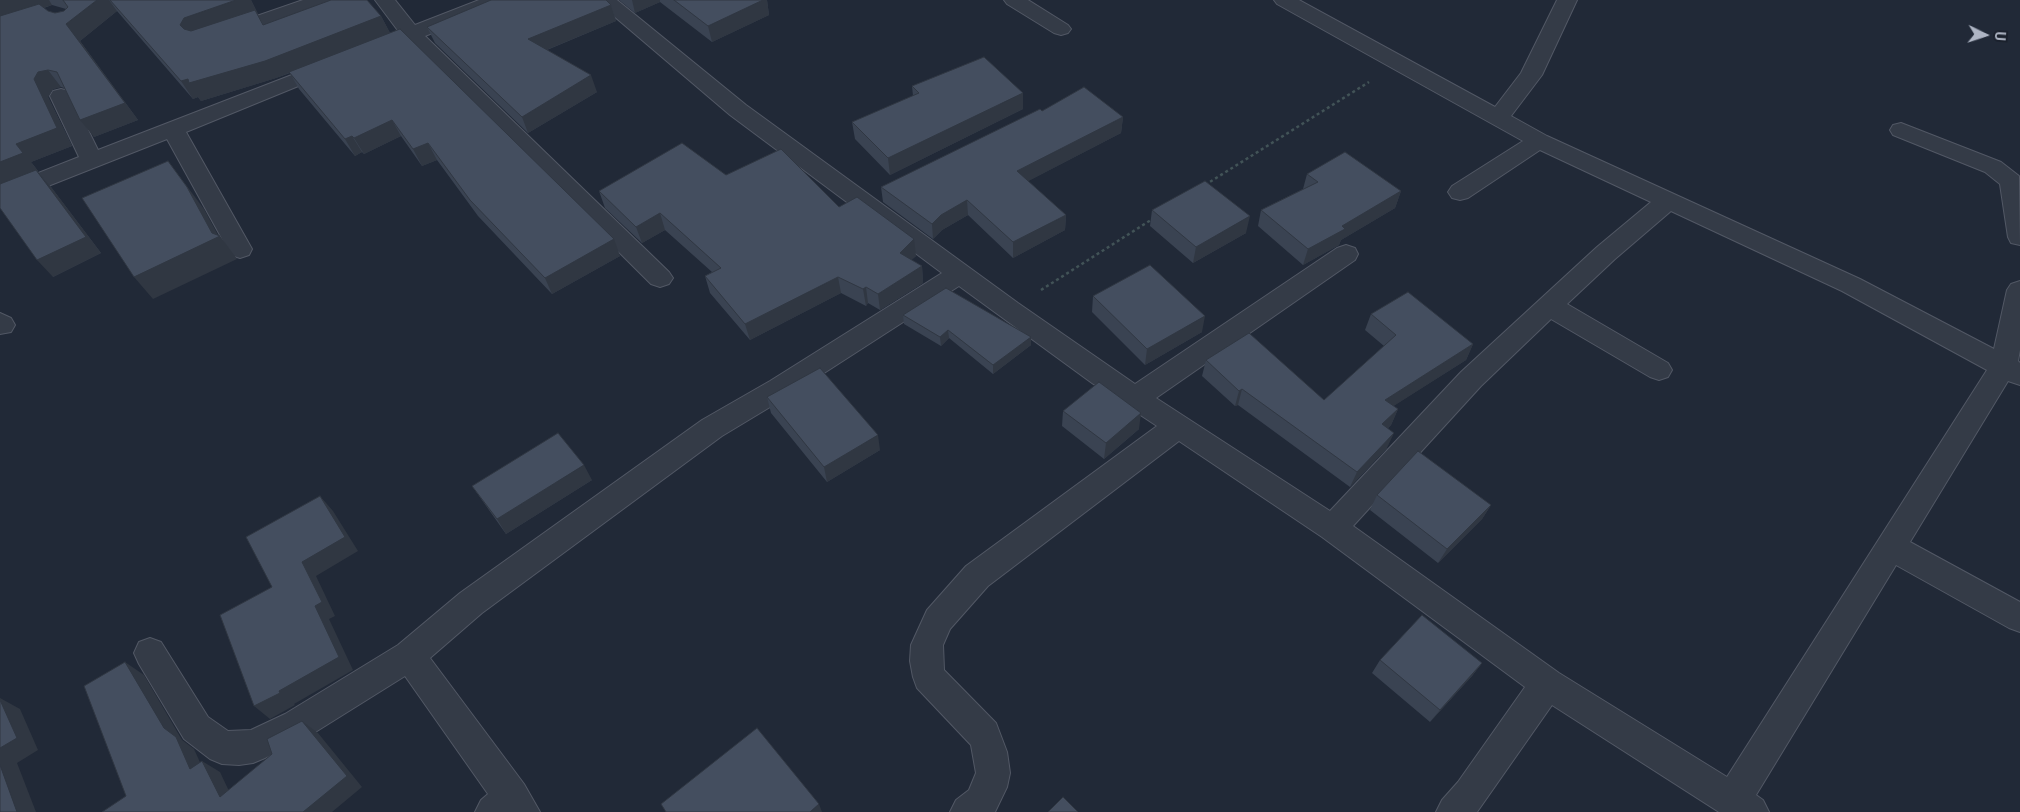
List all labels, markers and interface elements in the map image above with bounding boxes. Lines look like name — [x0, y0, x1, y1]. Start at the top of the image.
north arrow — [1960, 10, 2010, 60]
text: U — [1992, 31, 2008, 41]

